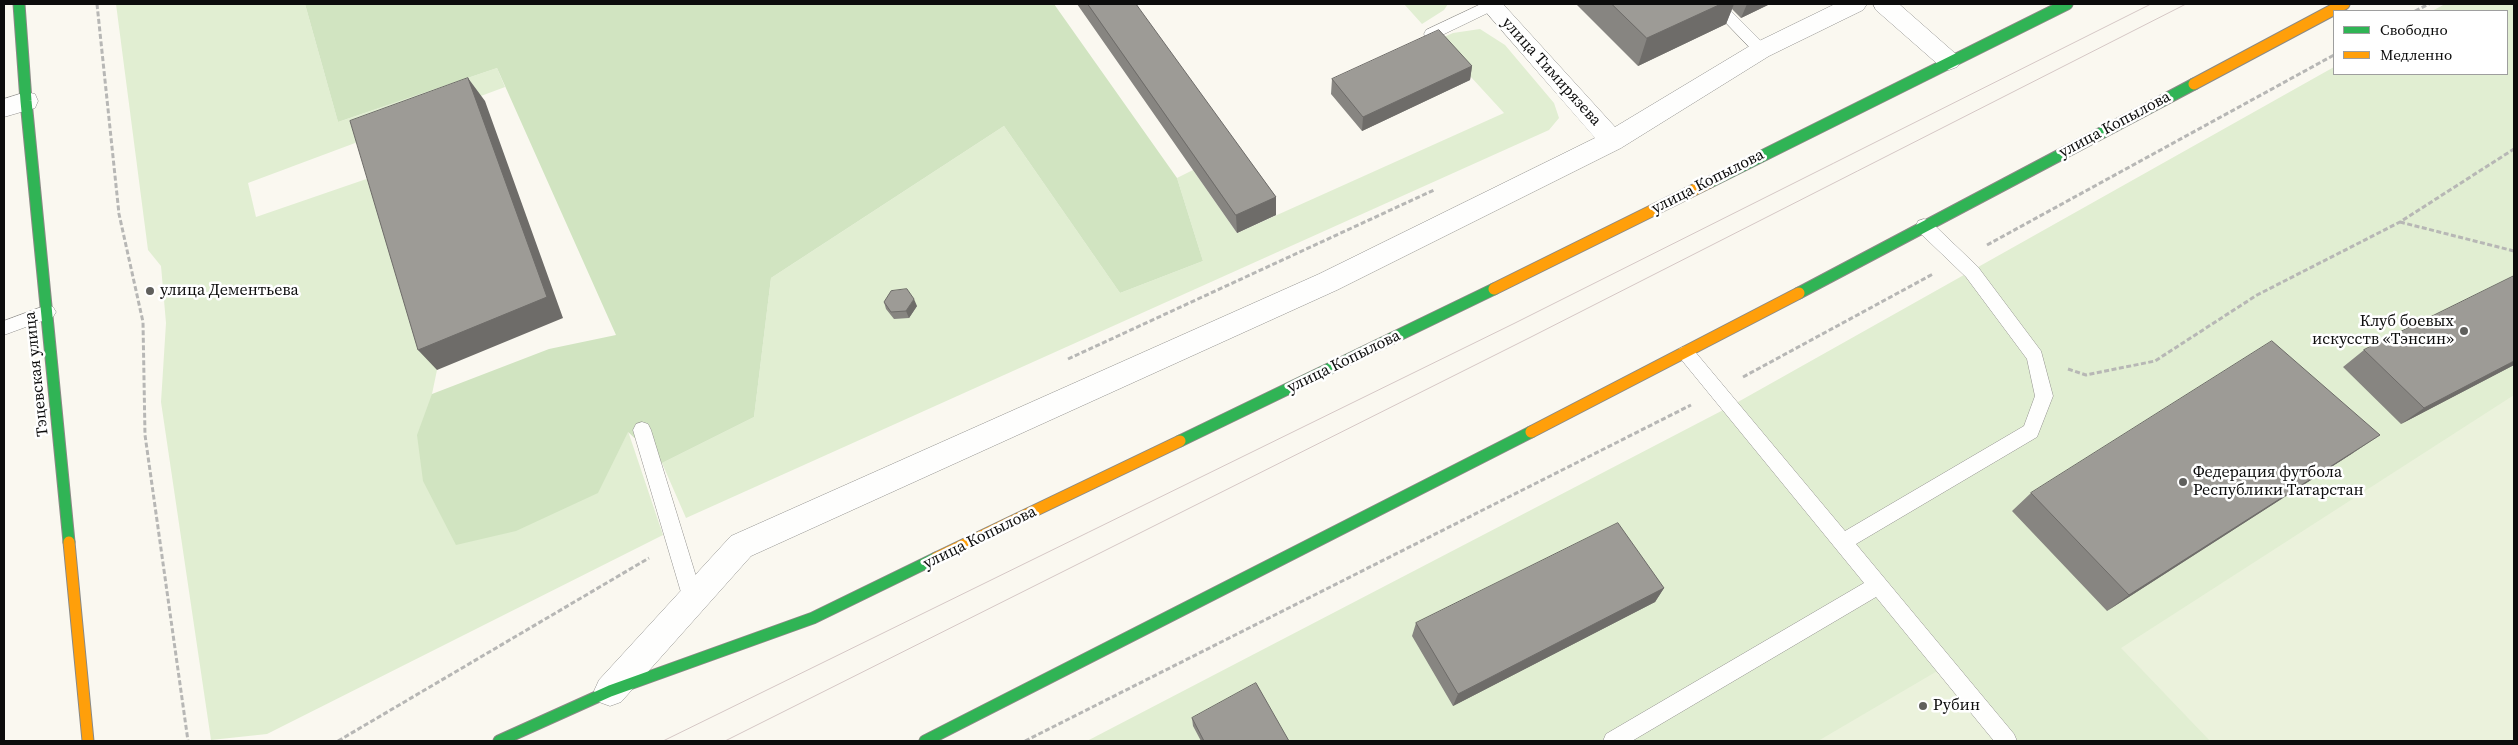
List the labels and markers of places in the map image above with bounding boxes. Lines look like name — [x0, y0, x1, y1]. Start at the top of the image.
place label: улица Дементьева — [160, 281, 299, 301]
marker: улица Дементьева — [144, 285, 156, 297]
place label: Клуб боевых искусств «Тэнсин» — [2312, 312, 2454, 350]
marker: Клуб боевых искусств «Тэнсин» — [2458, 325, 2470, 337]
place label: Федерация футбола Республики Татарстан — [2193, 463, 2364, 501]
marker: Федерация футбола Республики Татарстан — [2177, 476, 2189, 488]
place label: Рубин — [1933, 696, 1980, 716]
marker: Рубин — [1917, 700, 1929, 712]

